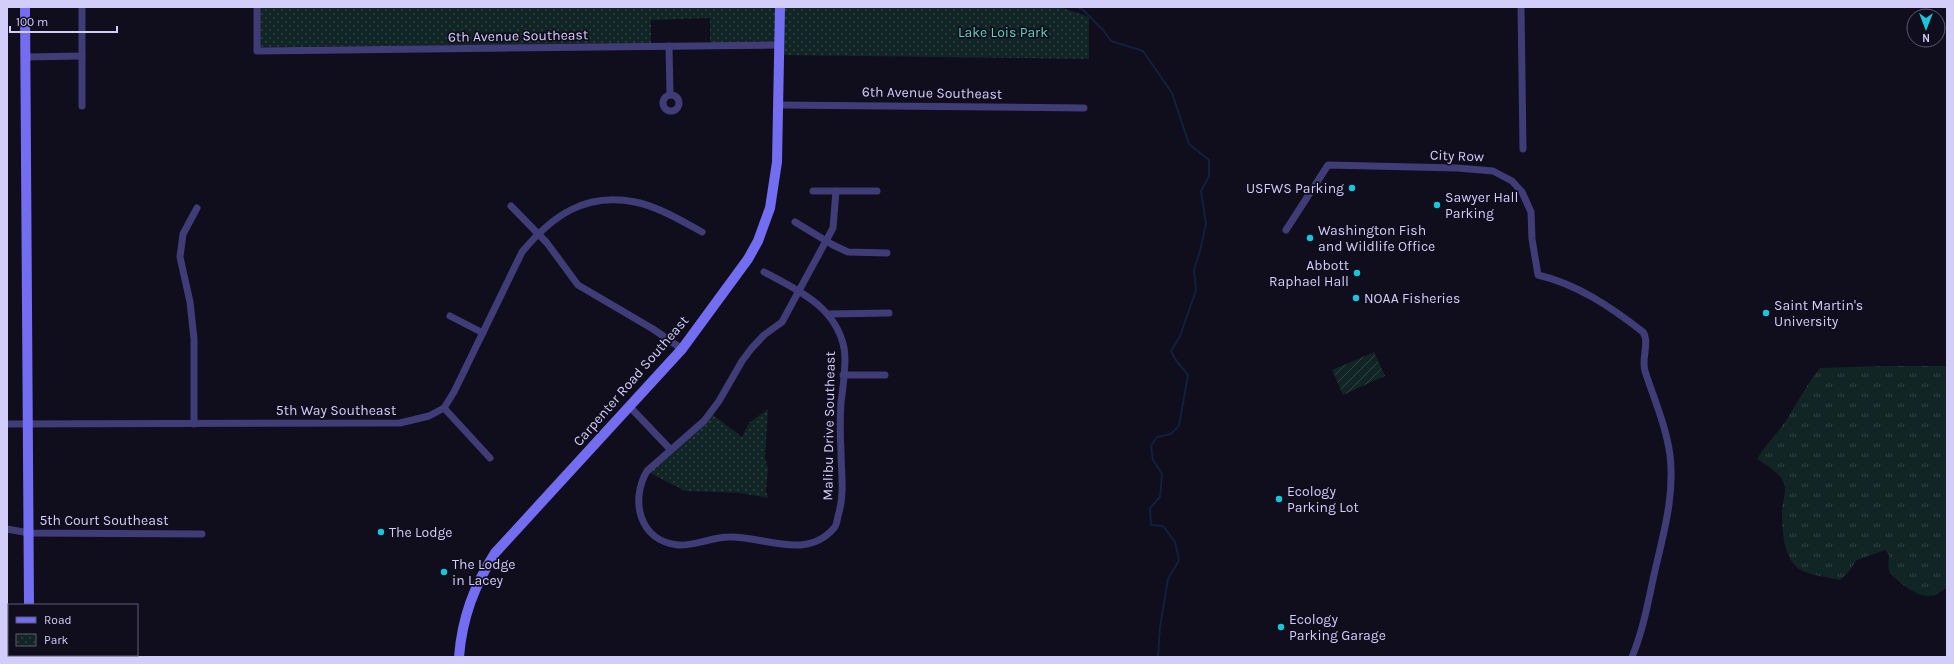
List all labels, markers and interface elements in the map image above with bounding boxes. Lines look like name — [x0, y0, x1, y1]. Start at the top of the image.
scale bar — [10, 8, 117, 34]
north arrow — [1906, 8, 1946, 48]
text: 100 m — [16, 15, 48, 29]
park label: Lake Lois Park — [958, 24, 1048, 41]
street label: 6th Avenue Southeast — [448, 26, 588, 46]
text: N — [1922, 31, 1930, 44]
street label: 6th Avenue Southeast — [862, 83, 1002, 103]
street label: City Row — [1430, 147, 1484, 165]
place label: USFWS Parking — [1246, 180, 1344, 197]
marker: USFWS Parking — [1347, 183, 1357, 193]
place label: Sawyer Hall Parking — [1445, 189, 1518, 222]
marker: Sawyer Hall Parking — [1432, 200, 1442, 210]
place label: Washington Fish and Wildlife Office — [1318, 222, 1435, 255]
marker: Washington Fish and Wildlife Office — [1305, 233, 1315, 243]
place label: Abbott Raphael Hall — [1269, 257, 1349, 290]
marker: Abbott Raphael Hall — [1352, 268, 1362, 278]
place label: NOAA Fisheries — [1364, 290, 1460, 307]
marker: NOAA Fisheries — [1351, 293, 1361, 303]
place label: Saint Martin's University — [1774, 297, 1863, 330]
marker: Saint Martin's University — [1761, 308, 1771, 318]
street label: Carpenter Road Southeast — [570, 312, 692, 450]
street label: Malibu Drive Southeast — [819, 351, 839, 501]
street label: 5th Way Southeast — [276, 402, 396, 419]
place label: Ecology Parking Lot — [1287, 483, 1359, 516]
marker: Ecology Parking Lot — [1274, 494, 1284, 504]
street label: 5th Court Southeast — [39, 512, 169, 529]
place label: The Lodge — [389, 524, 453, 541]
marker: The Lodge — [376, 527, 386, 537]
place label: The Lodge in Lacey — [452, 556, 516, 589]
marker: The Lodge in Lacey — [439, 567, 449, 577]
legend — [8, 604, 138, 656]
place label: Ecology Parking Garage — [1289, 611, 1386, 644]
text: Road — [44, 613, 72, 627]
marker: Ecology Parking Garage — [1276, 622, 1286, 632]
text: Park — [44, 633, 69, 647]

